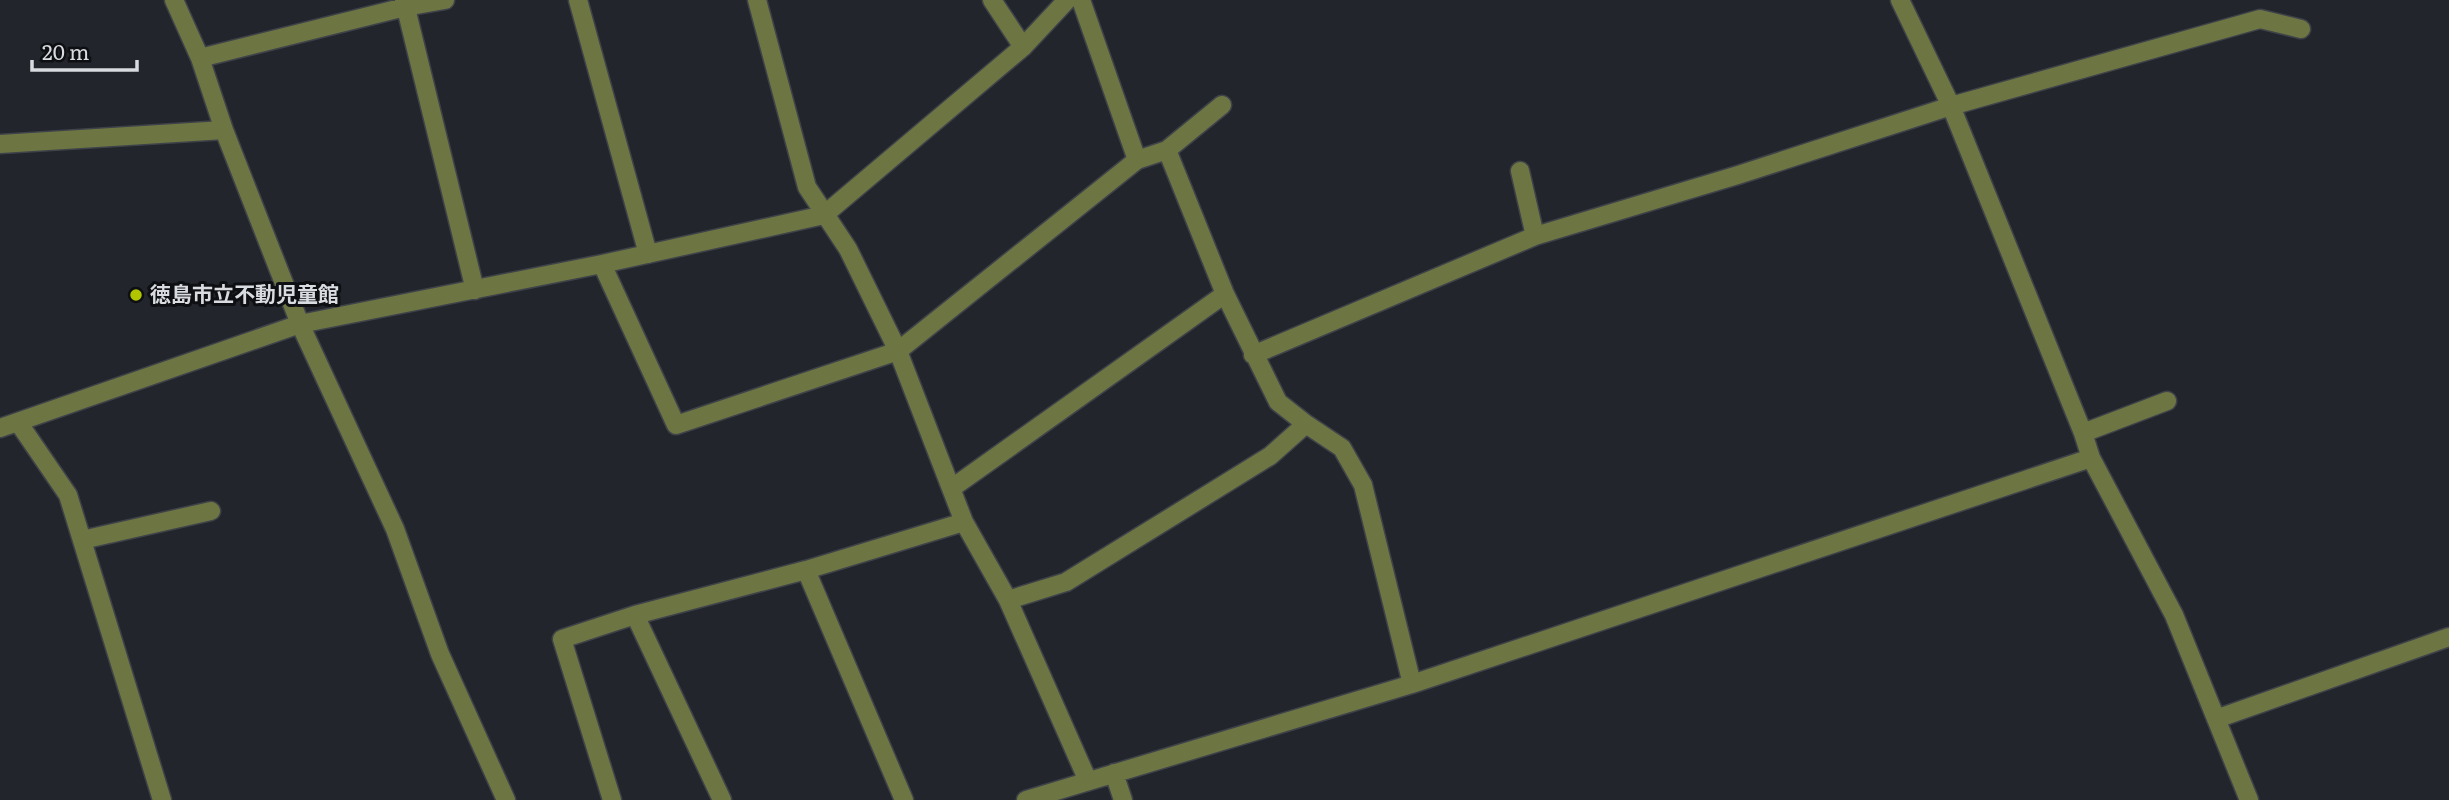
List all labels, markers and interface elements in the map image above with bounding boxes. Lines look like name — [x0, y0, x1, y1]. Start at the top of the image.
scale bar — [32, 28, 136, 72]
text: 20 m — [42, 35, 89, 66]
place label: 徳島市立不動児童館 — [150, 277, 339, 308]
marker: 徳島市立不動児童館 — [128, 287, 144, 303]

